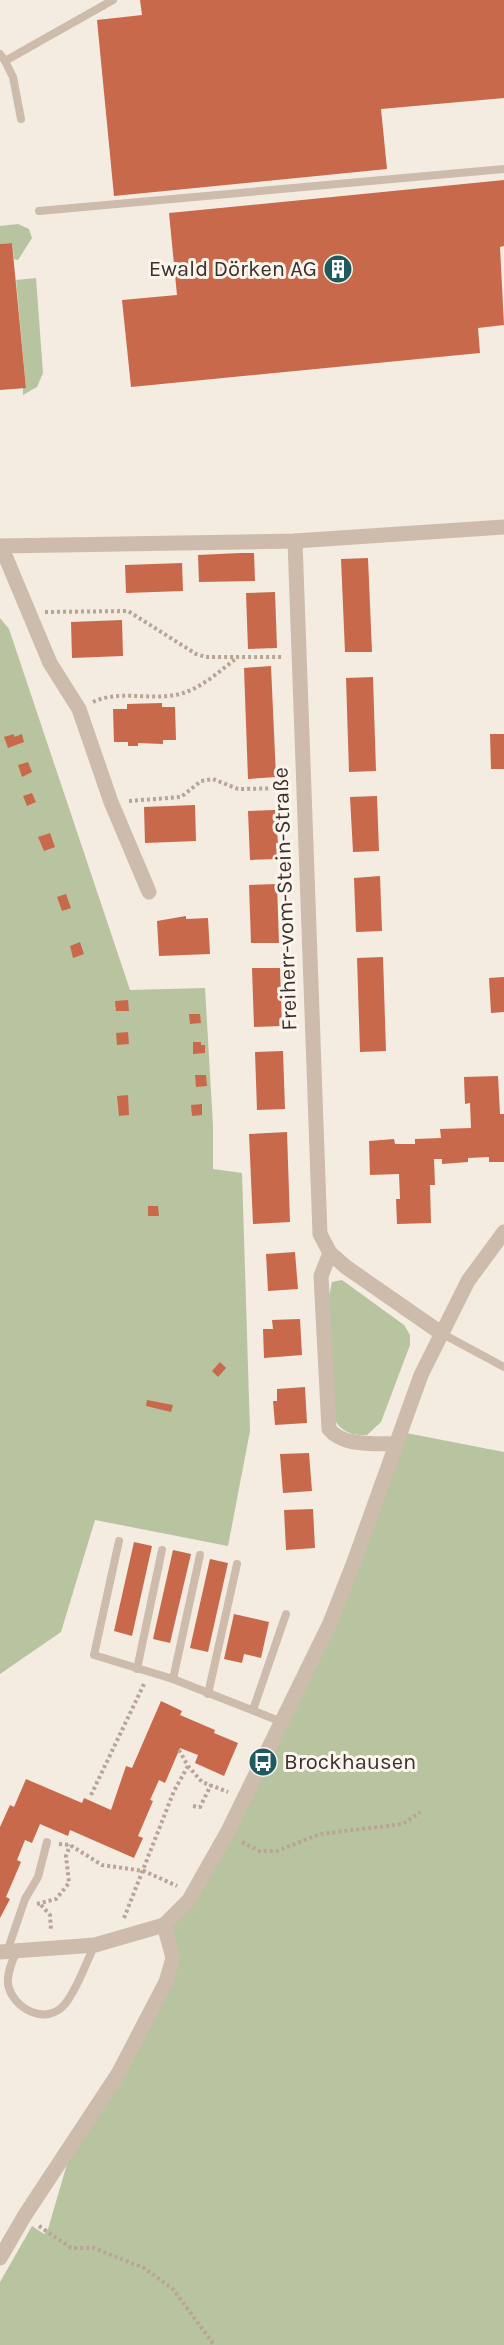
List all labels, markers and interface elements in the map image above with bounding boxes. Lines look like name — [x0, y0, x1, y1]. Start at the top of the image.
building icon: Ewald Dörken AG — [322, 253, 354, 285]
place label: Ewald Dörken AG — [149, 256, 317, 282]
street label: Freiherr-vom-Stein-Straße — [267, 767, 303, 1031]
bus stop icon: Brockhausen — [247, 1746, 279, 1778]
place label: Brockhausen — [284, 1749, 416, 1775]

